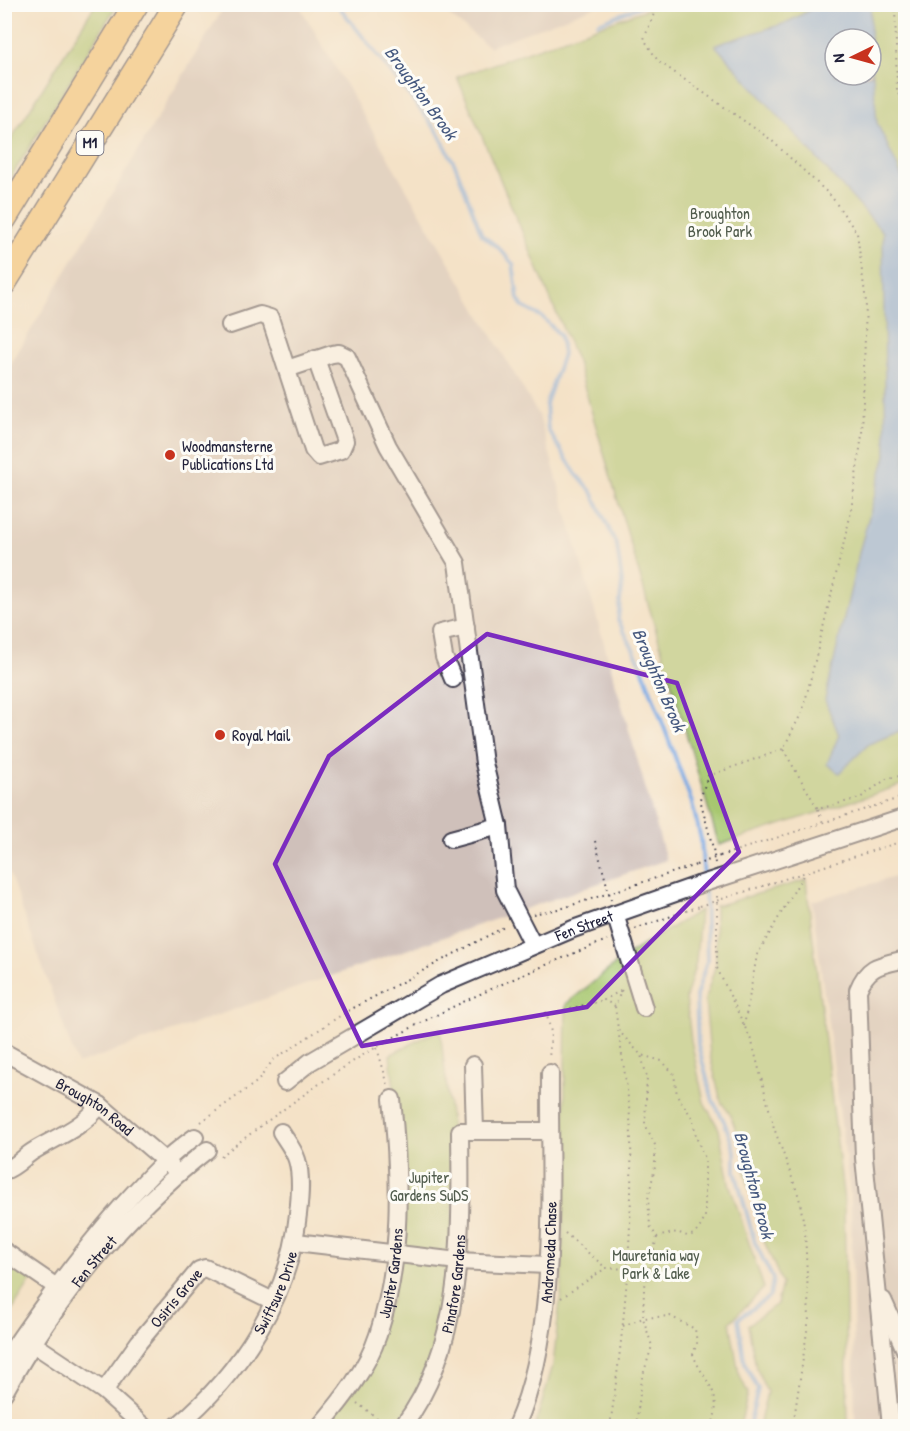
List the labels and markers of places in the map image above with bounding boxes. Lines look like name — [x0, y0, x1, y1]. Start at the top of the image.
place label: Woodmansterne Publications Ltd — [182, 435, 274, 475]
marker: Woodmansterne Publications Ltd — [163, 448, 177, 462]
place label: Royal Mail — [232, 724, 291, 746]
marker: Royal Mail — [213, 728, 227, 742]

